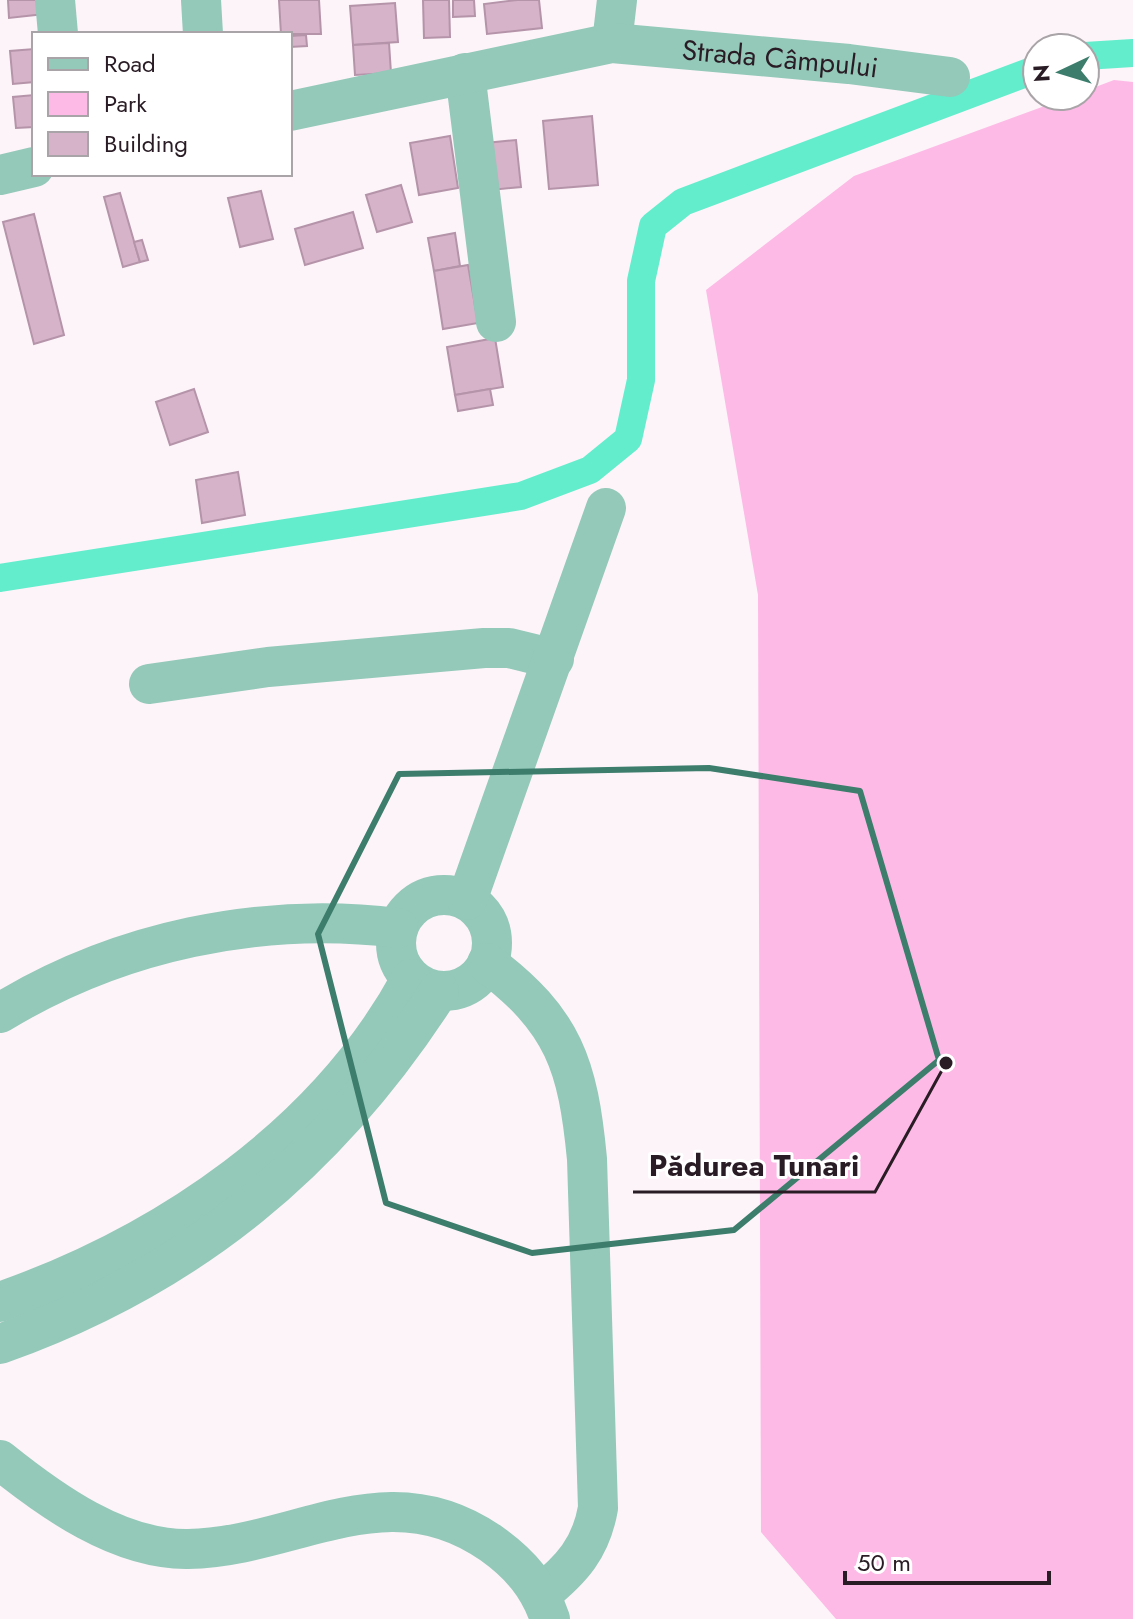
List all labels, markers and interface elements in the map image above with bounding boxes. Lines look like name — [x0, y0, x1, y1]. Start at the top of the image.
street label: Strada Câmpului — [680, 29, 881, 89]
legend — [32, 32, 292, 176]
north arrow — [1021, 32, 1101, 112]
text: Road — [104, 46, 156, 81]
text: N — [1024, 64, 1058, 83]
text: Park — [104, 86, 147, 121]
text: Building — [104, 126, 188, 161]
callout: Pădurea Tunari — [633, 1138, 875, 1192]
text: Pădurea Tunari — [649, 1144, 859, 1187]
scale bar — [845, 1535, 1049, 1585]
text: 50 m — [857, 1545, 911, 1580]

